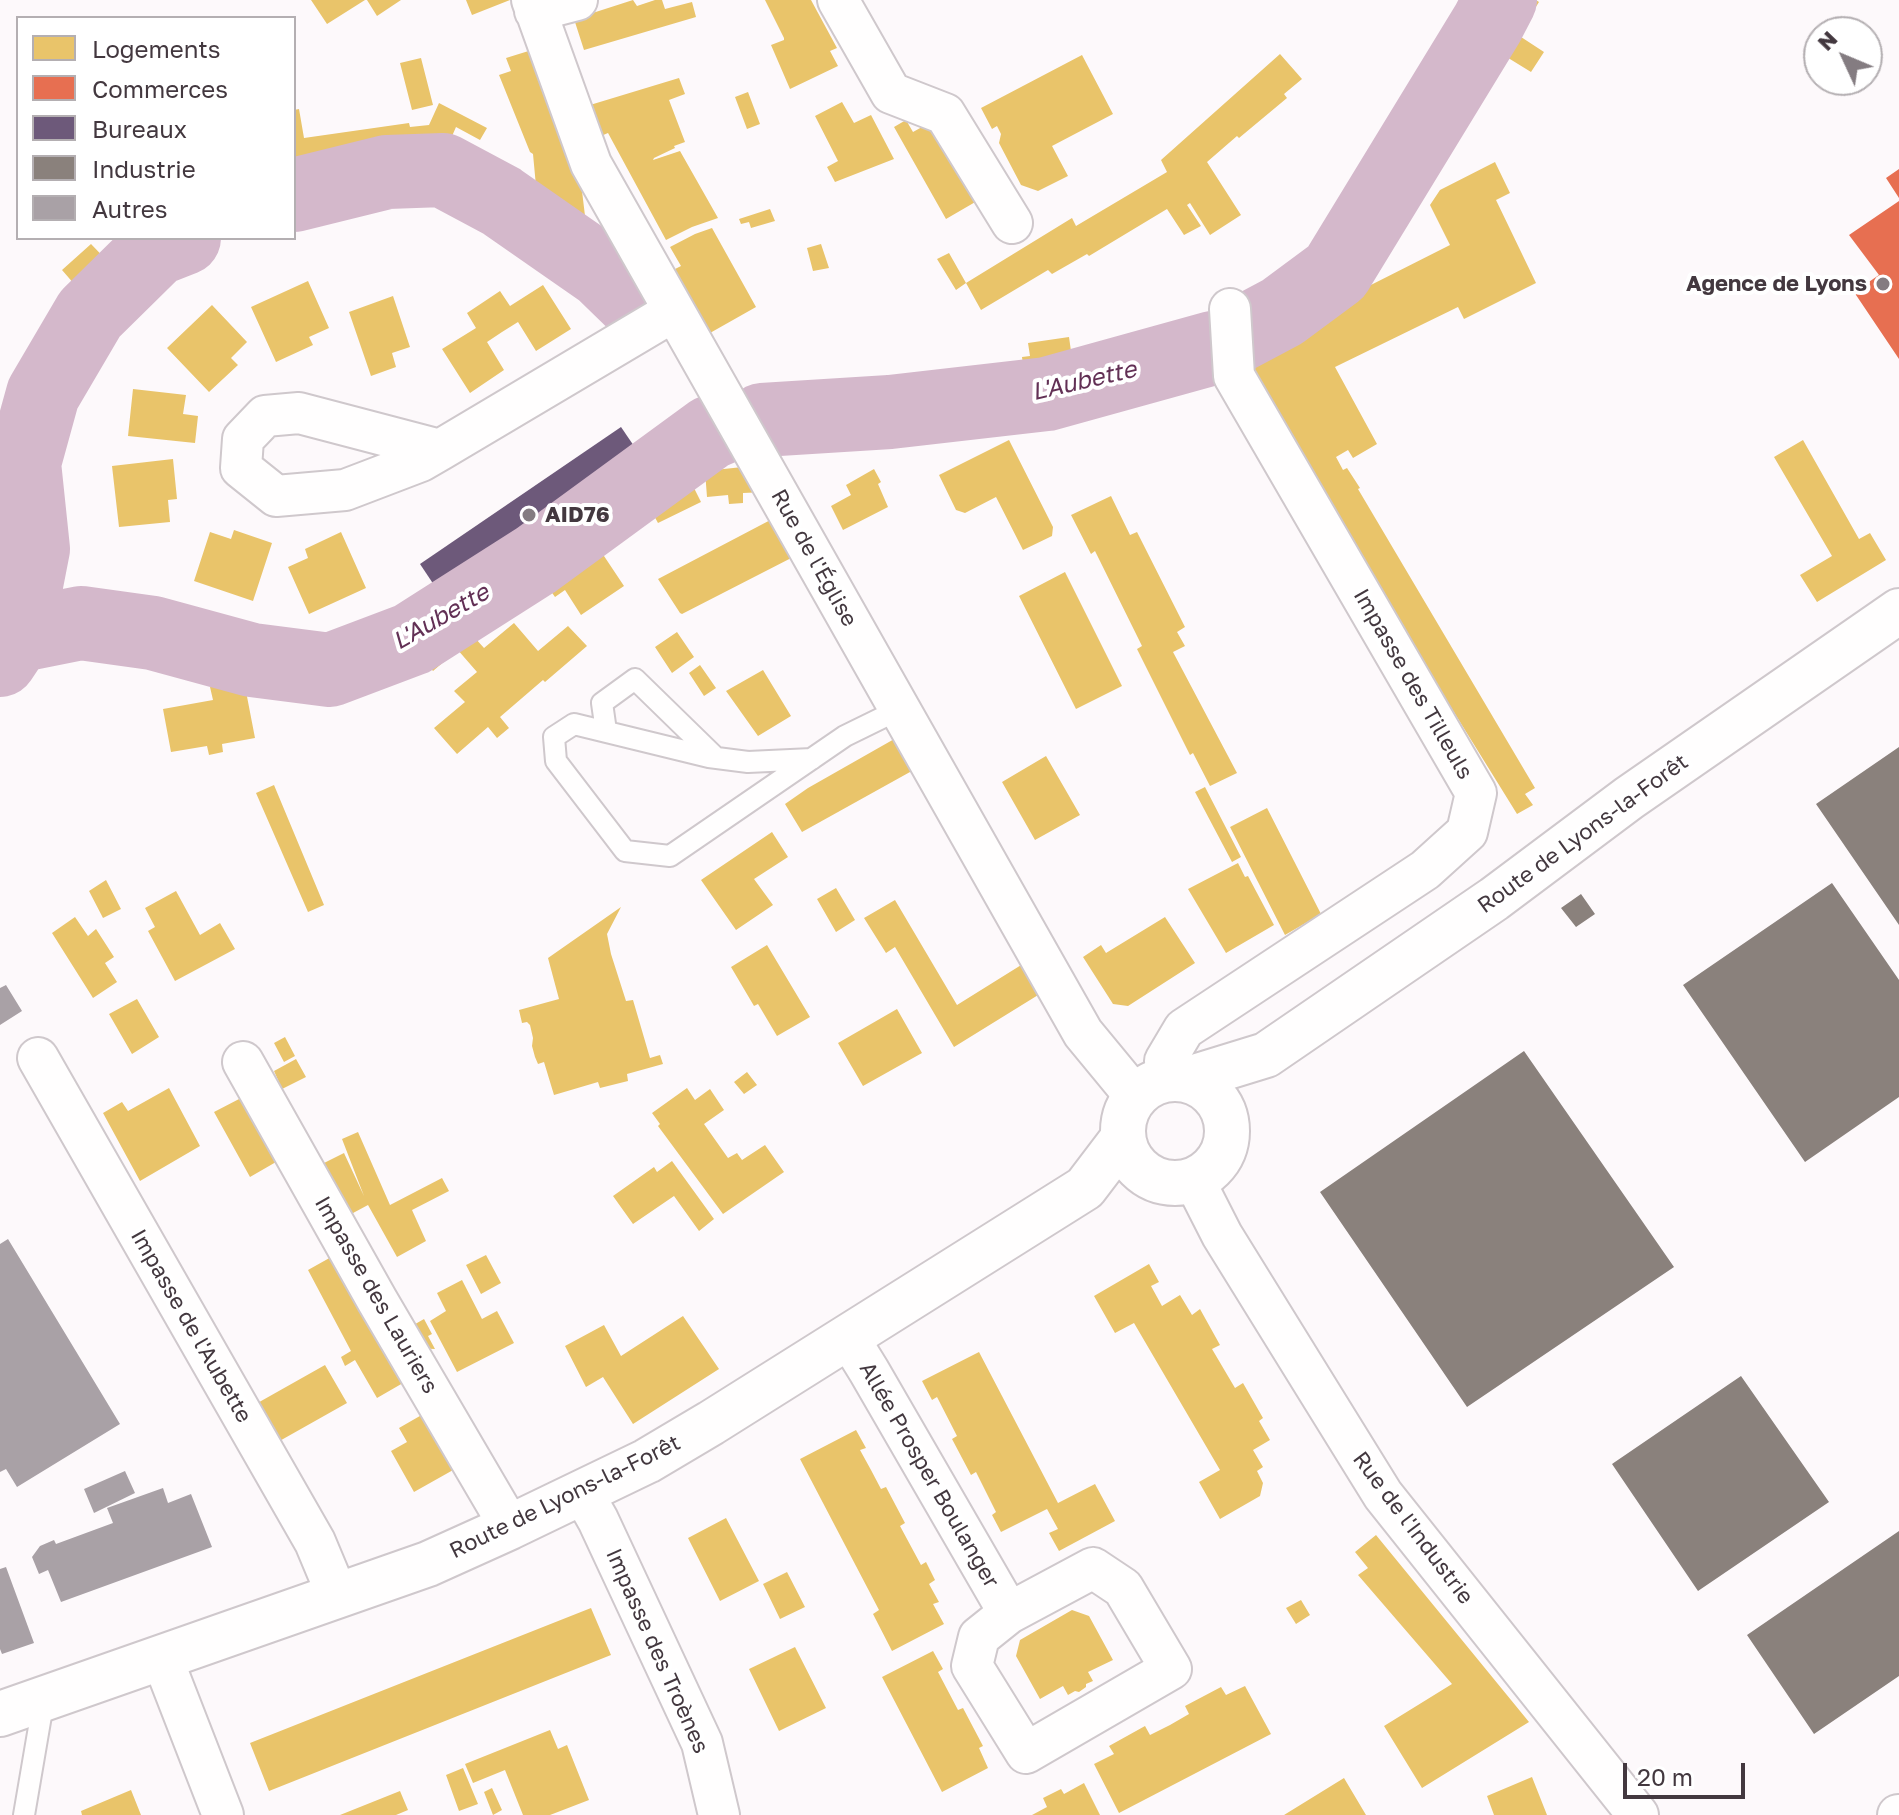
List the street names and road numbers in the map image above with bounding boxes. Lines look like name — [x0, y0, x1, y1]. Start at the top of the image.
street label: Rue de l'Église — [765, 485, 863, 631]
street label: Impasse des Tilleuls — [1348, 584, 1478, 784]
street label: Route de Lyons-la-Forêt — [1473, 749, 1693, 919]
street label: Impasse des Lauriers — [309, 1192, 443, 1398]
street label: Impasse de l'Aubette — [125, 1225, 257, 1427]
street label: Allée Prosper Boulanger — [853, 1357, 1005, 1593]
street label: Route de Lyons-la-Forêt — [445, 1430, 685, 1564]
street label: Rue de l'Industrie — [1347, 1447, 1479, 1609]
street label: Impasse des Troènes — [600, 1545, 714, 1757]

